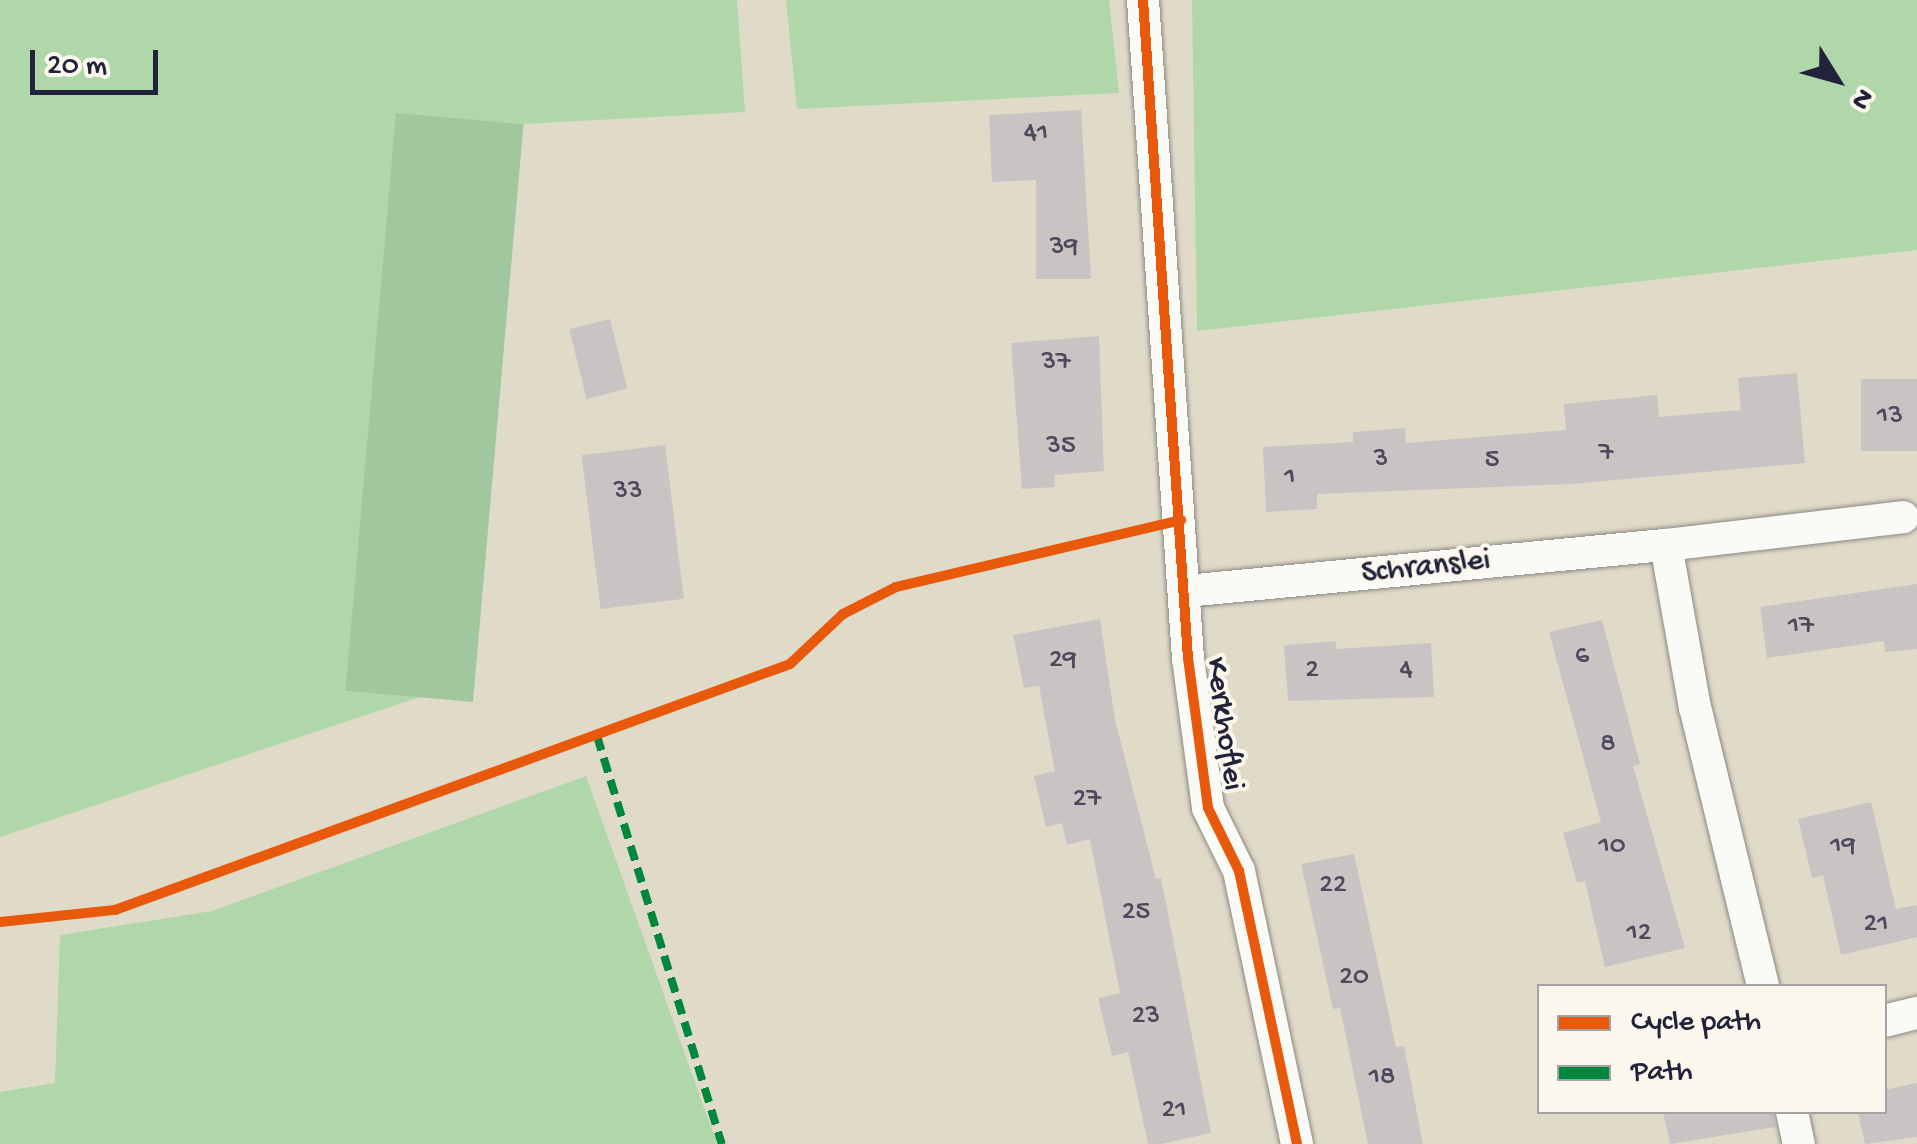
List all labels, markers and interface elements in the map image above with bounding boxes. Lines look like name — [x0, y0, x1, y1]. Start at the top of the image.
scale bar — [35, 30, 162, 92]
north arrow — [1787, 30, 1887, 130]
text: 20 m — [47, 50, 107, 85]
text: N — [1843, 81, 1880, 116]
house number: 41 — [1024, 117, 1048, 151]
house number: 39 — [1050, 231, 1078, 265]
house number: 37 — [1041, 346, 1071, 380]
house number: 13 — [1877, 400, 1903, 434]
house number: 35 — [1046, 430, 1076, 464]
house number: 7 — [1599, 437, 1613, 471]
house number: 3 — [1374, 443, 1388, 477]
house number: 5 — [1485, 444, 1499, 478]
house number: 1 — [1284, 461, 1296, 495]
house number: 33 — [613, 475, 643, 509]
street label: Schranslei — [1360, 542, 1492, 594]
house number: 17 — [1788, 610, 1814, 644]
house number: 6 — [1575, 640, 1589, 674]
house number: 29 — [1049, 644, 1077, 678]
house number: 2 — [1305, 654, 1319, 688]
house number: 4 — [1399, 654, 1413, 688]
street label: Kerkhoflei — [1195, 655, 1251, 793]
house number: 8 — [1600, 728, 1616, 762]
house number: 27 — [1073, 783, 1101, 817]
house number: 10 — [1598, 830, 1626, 864]
house number: 19 — [1830, 830, 1856, 864]
house number: 22 — [1319, 869, 1347, 903]
house number: 25 — [1122, 896, 1150, 930]
house number: 21 — [1863, 908, 1889, 942]
house number: 12 — [1626, 917, 1652, 951]
house number: 20 — [1339, 961, 1369, 995]
legend — [1537, 984, 1887, 1114]
house number: 23 — [1132, 1000, 1160, 1034]
text: Cycle path — [1631, 1006, 1761, 1041]
text: Path — [1631, 1056, 1693, 1091]
house number: 18 — [1369, 1061, 1395, 1095]
house number: 21 — [1161, 1094, 1187, 1128]

